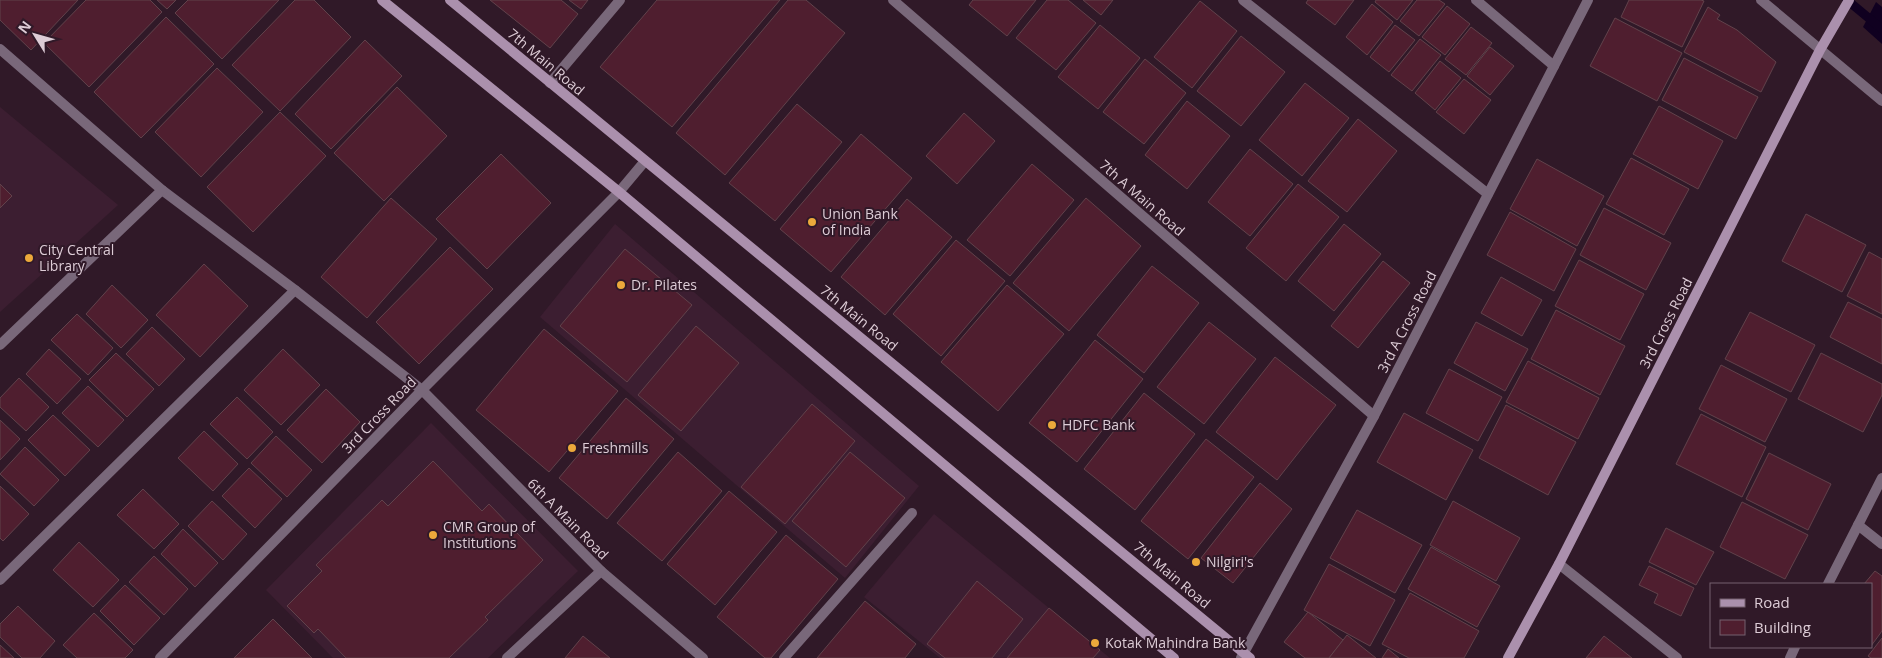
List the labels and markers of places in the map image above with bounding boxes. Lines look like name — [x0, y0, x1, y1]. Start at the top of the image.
place label: Union Bank of India — [822, 204, 898, 239]
marker: Union Bank of India — [806, 216, 818, 228]
place label: City Central Library — [39, 240, 114, 275]
marker: City Central Library — [23, 252, 35, 264]
place label: Dr. Pilates — [631, 275, 697, 294]
marker: Dr. Pilates — [615, 279, 627, 291]
place label: HDFC Bank — [1062, 415, 1136, 434]
marker: HDFC Bank — [1046, 419, 1058, 431]
place label: Freshmills — [582, 438, 649, 457]
marker: Freshmills — [566, 442, 578, 454]
place label: CMR Group of Institutions — [443, 517, 536, 552]
marker: CMR Group of Institutions — [427, 529, 439, 541]
place label: Nilgiri's — [1206, 552, 1254, 571]
marker: Nilgiri's — [1190, 556, 1202, 568]
place label: Kotak Mahindra Bank — [1105, 633, 1246, 652]
marker: Kotak Mahindra Bank — [1089, 637, 1101, 649]

